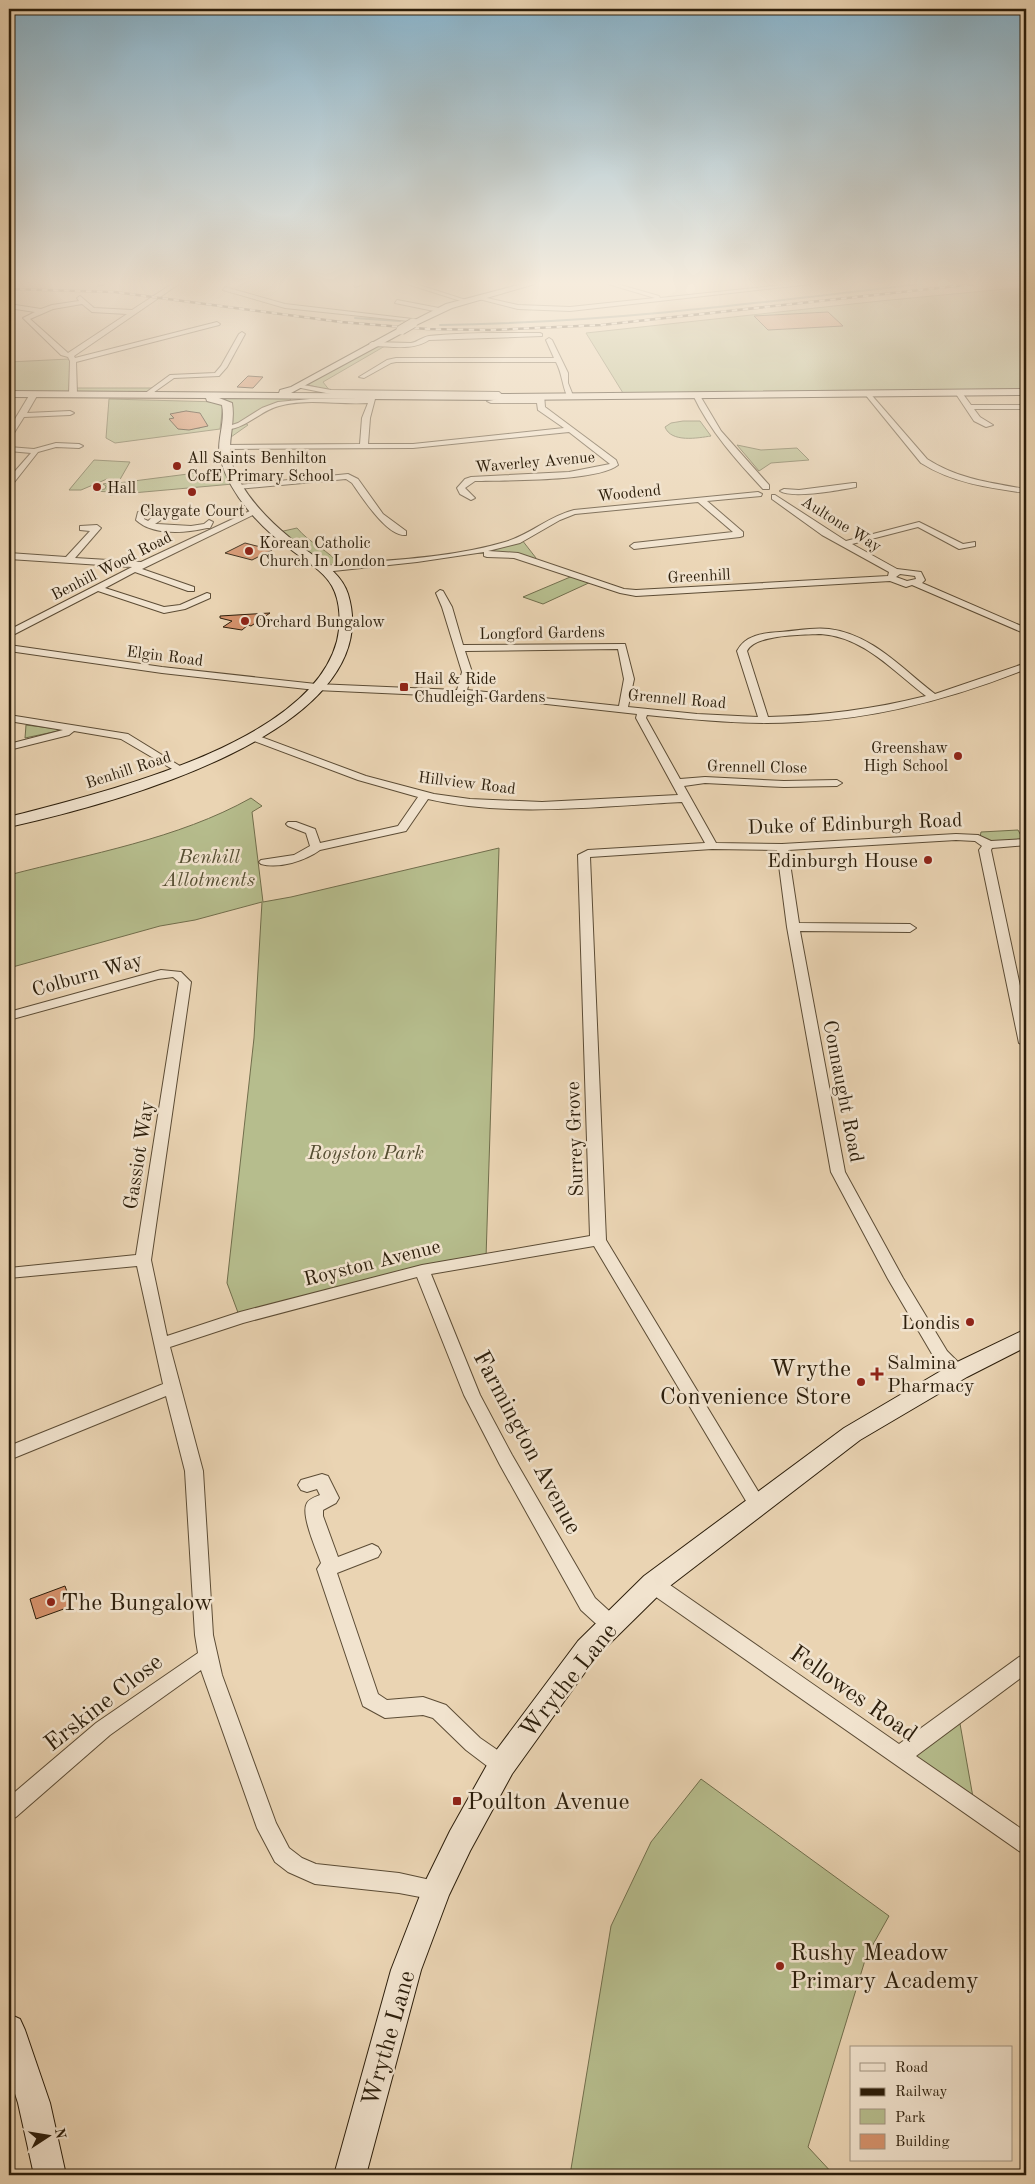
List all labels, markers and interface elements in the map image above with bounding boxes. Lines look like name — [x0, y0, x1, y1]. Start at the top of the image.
street label: Waverley Avenue — [475, 450, 596, 476]
place label: All Saints Benhilton CofE Primary School — [187, 451, 334, 485]
marker: All Saints Benhilton CofE Primary School — [171, 460, 183, 472]
marker: Hall — [91, 481, 103, 493]
place label: Hall — [107, 481, 136, 497]
street label: Woodend — [596, 483, 662, 505]
marker: Claygate Court — [186, 486, 198, 498]
street label: Aultone Way — [798, 494, 884, 556]
place label: Claygate Court — [140, 504, 245, 520]
street label: Benhill Wood Road — [49, 529, 175, 604]
place label: Korean Catholic Church In London — [259, 536, 386, 570]
marker: Korean Catholic Church In London — [243, 545, 255, 557]
street label: Greenhill — [667, 567, 731, 587]
marker: Orchard Bungalow — [239, 615, 251, 627]
place label: Orchard Bungalow — [255, 615, 386, 631]
street label: Longford Gardens — [479, 625, 605, 643]
street label: Elgin Road — [126, 644, 204, 670]
place label: Hail & Ride Chudleigh Gardens — [414, 672, 545, 706]
marker: Hail & Ride Chudleigh Gardens — [398, 681, 410, 693]
street label: Grennell Road — [627, 688, 727, 712]
place label: Greenshaw High School — [863, 741, 949, 775]
street label: Benhill Road — [84, 750, 173, 792]
marker: Greenshaw High School — [952, 750, 964, 762]
street label: Grennell Close — [707, 759, 807, 777]
street label: Hillview Road — [417, 770, 517, 798]
street label: Duke of Edinburgh Road — [747, 811, 963, 839]
park label: Benhill Allotments — [162, 848, 255, 891]
place label: Edinburgh House — [767, 852, 918, 872]
marker: Edinburgh House — [922, 854, 934, 866]
street label: Colburn Way — [30, 950, 146, 1001]
street label: Connaught Road — [818, 1019, 866, 1164]
street label: Surrey Grove — [564, 1081, 588, 1197]
street label: Gassiot Way — [122, 1099, 158, 1211]
park label: Royston Park — [307, 1144, 424, 1164]
street label: Royston Avenue — [302, 1237, 443, 1291]
place label: Londis — [901, 1314, 960, 1334]
marker: Londis — [964, 1316, 976, 1328]
street label: Farmington Avenue — [468, 1347, 585, 1539]
place label: Salmina Pharmacy — [887, 1354, 975, 1397]
place label: Wrythe Convenience Store — [660, 1358, 851, 1410]
marker: Salmina Pharmacy — [871, 1368, 883, 1380]
marker: Wrythe Convenience Store — [855, 1376, 867, 1388]
place label: The Bungalow — [61, 1592, 213, 1616]
marker: The Bungalow — [45, 1596, 57, 1608]
street label: Wrythe Lane — [516, 1620, 623, 1743]
street label: Fellowes Road — [785, 1642, 921, 1747]
street label: Erskine Close — [41, 1650, 168, 1757]
place label: Poulton Avenue — [467, 1791, 629, 1815]
marker: Poulton Avenue — [451, 1795, 463, 1807]
place label: Rushy Meadow Primary Academy — [790, 1942, 979, 1994]
marker: Rushy Meadow Primary Academy — [774, 1960, 786, 1972]
street label: Wrythe Lane — [359, 1968, 421, 2109]
legend — [850, 2046, 1012, 2162]
text: Road — [895, 2061, 929, 2076]
text: Railway — [895, 2085, 948, 2100]
text: Park — [895, 2111, 926, 2126]
north arrow — [22, 2112, 72, 2162]
text: N — [52, 2127, 68, 2140]
text: Building — [895, 2135, 950, 2150]

